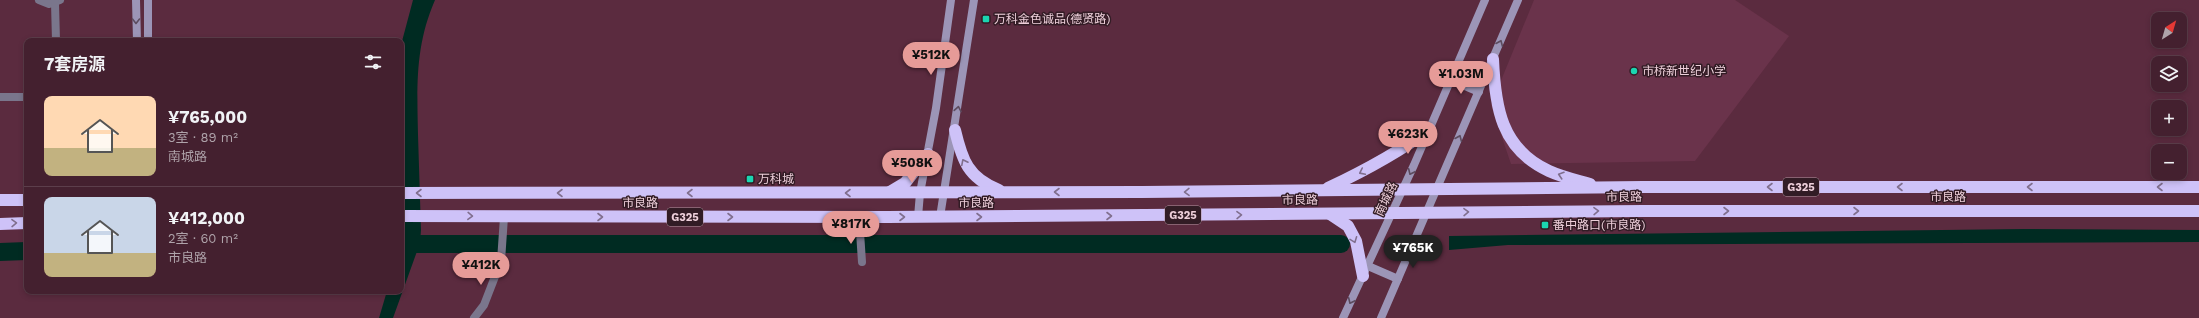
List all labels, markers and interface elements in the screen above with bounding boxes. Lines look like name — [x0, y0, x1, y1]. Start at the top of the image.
place label: 万科金色诚品(德贤路) — [994, 12, 1110, 26]
north arrow — [2151, 12, 2187, 48]
map controls — [2151, 12, 2187, 180]
marker: 万科金色诚品(德贤路) — [981, 14, 991, 24]
one-way arrow — [132, 18, 140, 24]
one-way arrow — [1495, 39, 1503, 47]
pin: ¥512K — [903, 42, 959, 76]
text: ¥512K — [912, 47, 950, 62]
icon: filters — [362, 51, 384, 73]
text: 7套房源 — [44, 54, 105, 74]
button: layers — [2151, 56, 2187, 92]
pin: ¥1.03M — [1428, 61, 1494, 95]
place label: 市桥新世纪小学 — [1642, 64, 1726, 78]
text: ¥1.03M — [1438, 66, 1484, 81]
marker: 市桥新世纪小学 — [1629, 66, 1639, 76]
button: + — [2151, 100, 2187, 136]
one-way arrow — [953, 106, 962, 112]
text: ¥765,000 — [168, 107, 247, 127]
icon: home — [76, 112, 124, 160]
pin: ¥623K — [1380, 121, 1436, 155]
text: ¥623K — [1387, 126, 1429, 141]
text: 3室 · 89 m² — [168, 130, 238, 145]
one-way arrow — [1454, 135, 1462, 142]
button: − — [2151, 144, 2187, 180]
text: 南城路 — [168, 149, 207, 164]
pin: ¥508K — [884, 150, 940, 184]
text: ¥508K — [891, 155, 933, 170]
one-way arrow — [962, 159, 969, 166]
one-way arrow — [1359, 167, 1366, 175]
one-way arrow — [1408, 168, 1416, 175]
one-way arrow — [1558, 171, 1565, 180]
place label: 万科城 — [758, 172, 794, 186]
marker: 万科城 — [745, 174, 755, 184]
road number: G325 — [1783, 178, 1819, 196]
street label: 南城路 — [1372, 180, 1400, 218]
one-way arrow — [1767, 183, 1773, 191]
one-way arrow — [1897, 183, 1903, 191]
one-way arrow — [2027, 183, 2033, 191]
one-way arrow — [2157, 183, 2163, 191]
one-way arrow — [1054, 188, 1060, 196]
one-way arrow — [1184, 188, 1190, 196]
one-way arrow — [416, 189, 422, 197]
one-way arrow — [557, 189, 563, 197]
one-way arrow — [687, 189, 693, 197]
one-way arrow — [845, 189, 851, 197]
street label: 市良路 — [1606, 190, 1642, 204]
street label: 市良路 — [1930, 190, 1966, 204]
street label: 市良路 — [1282, 193, 1318, 207]
street label: 市良路 — [622, 196, 658, 210]
street label: 市良路 — [958, 196, 994, 210]
road number: G325 — [1165, 206, 1201, 224]
one-way arrow — [1593, 207, 1599, 215]
one-way arrow — [1723, 207, 1729, 215]
one-way arrow — [1853, 207, 1859, 215]
text: ¥412,000 — [168, 208, 245, 228]
road number: G325 — [667, 208, 703, 226]
one-way arrow — [1463, 208, 1469, 216]
pin: ¥817K — [823, 211, 879, 245]
one-way arrow — [1236, 211, 1242, 219]
one-way arrow — [467, 212, 473, 221]
one-way arrow — [976, 212, 982, 221]
one-way arrow — [1106, 212, 1112, 220]
icon: home — [76, 213, 124, 261]
one-way arrow — [597, 213, 603, 221]
one-way arrow — [727, 213, 733, 221]
one-way arrow — [899, 213, 905, 221]
text: ¥817K — [831, 216, 871, 231]
place label: 番中路口(市良路) — [1553, 218, 1645, 232]
one-way arrow — [11, 219, 17, 227]
marker: 番中路口(市良路) — [1540, 220, 1550, 230]
text: 2室 · 60 m² — [168, 231, 238, 246]
pin: ¥765K — [1385, 235, 1441, 269]
one-way arrow — [1350, 236, 1358, 243]
text: ¥765K — [1393, 240, 1433, 255]
text: 市良路 — [168, 250, 207, 265]
pin: ¥412K — [453, 252, 509, 286]
text: ¥412K — [461, 257, 501, 272]
one-way arrow — [1348, 296, 1356, 304]

